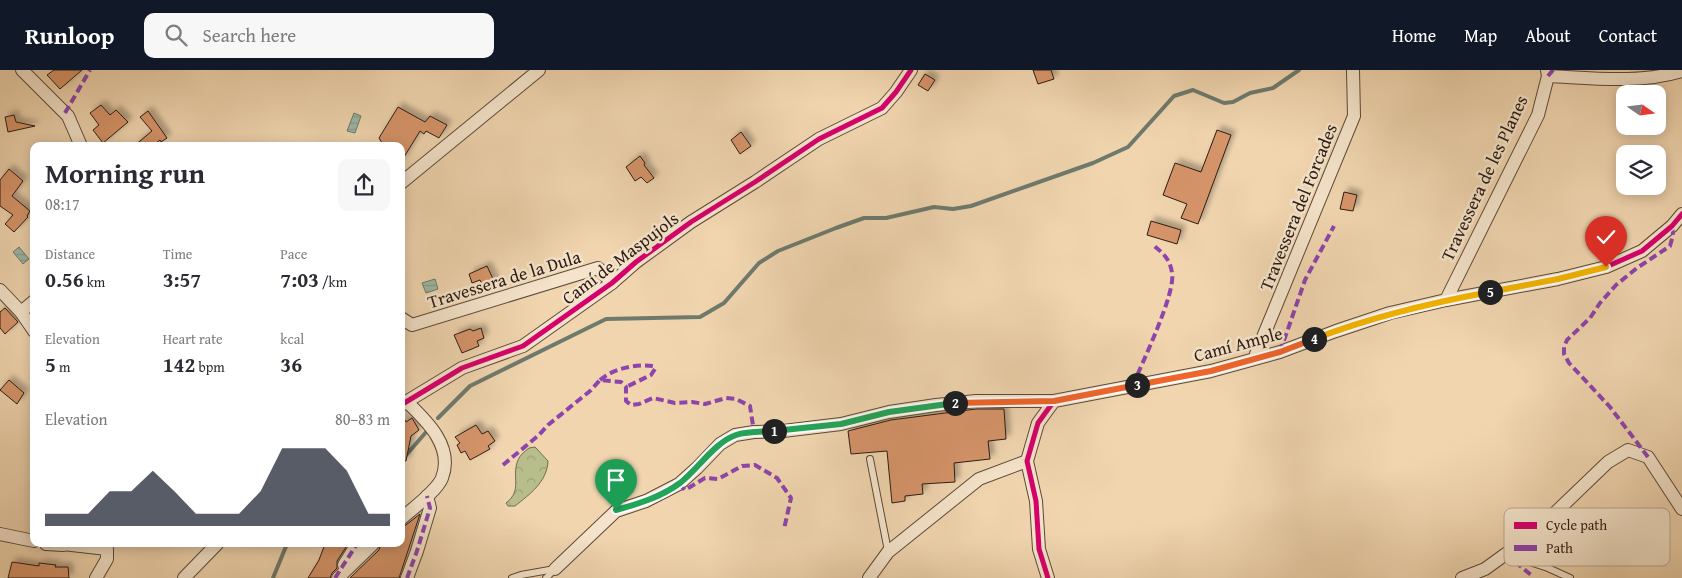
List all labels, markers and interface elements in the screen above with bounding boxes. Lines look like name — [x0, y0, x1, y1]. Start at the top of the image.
search box — [144, 13, 494, 58]
text: Runloop — [25, 18, 114, 53]
icon: search — [162, 21, 190, 49]
text: Search here — [202, 21, 296, 49]
text: Home — [1392, 22, 1436, 49]
text: Map — [1464, 22, 1497, 49]
text: About — [1525, 22, 1571, 49]
text: Contact — [1599, 22, 1657, 49]
north arrow — [1616, 85, 1666, 135]
map controls — [1616, 85, 1666, 195]
street label: Travessera de les Planes — [1434, 90, 1534, 266]
street label: Travessera del Forcades — [1252, 119, 1344, 295]
button: layers — [1616, 145, 1666, 195]
text: Morning run — [45, 152, 205, 193]
button: share — [338, 159, 390, 211]
text: 08:17 — [45, 192, 80, 216]
street label: Camí de Maspujols — [556, 205, 684, 311]
pin — [1585, 216, 1627, 267]
icon: check — [1592, 223, 1620, 251]
street label: Travessera de la Dula — [424, 243, 584, 315]
text: Distance — [45, 244, 95, 264]
text: Time — [163, 244, 192, 264]
text: Pace — [280, 244, 307, 264]
text: 0.56 — [45, 264, 84, 295]
text: 3:57 — [163, 264, 201, 295]
text: 7:03 — [280, 264, 319, 295]
text: km — [84, 272, 105, 292]
text: /km — [319, 272, 347, 292]
pin: 5 — [1478, 280, 1502, 304]
text: 5 — [1487, 282, 1494, 302]
street label: Camí Ample — [1191, 319, 1285, 369]
pin: 4 — [1302, 326, 1326, 352]
text: Elevation — [45, 329, 100, 349]
text: Heart rate — [163, 329, 223, 349]
text: kcal — [280, 329, 304, 349]
text: 4 — [1311, 329, 1318, 349]
text: 5 — [45, 349, 56, 380]
text: 142 — [163, 349, 195, 380]
text: 36 — [280, 349, 302, 380]
text: m — [56, 357, 70, 377]
text: bpm — [195, 357, 225, 377]
pin: 3 — [1124, 372, 1150, 398]
text: 3 — [1134, 375, 1141, 395]
pin: 2 — [942, 390, 968, 416]
text: 2 — [952, 393, 959, 413]
text: Elevation — [45, 407, 108, 431]
text: 80–83 m — [335, 407, 390, 431]
pin: 1 — [762, 418, 786, 444]
text: 1 — [771, 421, 778, 441]
pin — [595, 459, 637, 510]
icon: arrive — [602, 466, 630, 494]
legend — [1504, 508, 1670, 566]
text: Cycle path — [1546, 515, 1607, 535]
text: Path — [1546, 538, 1573, 558]

